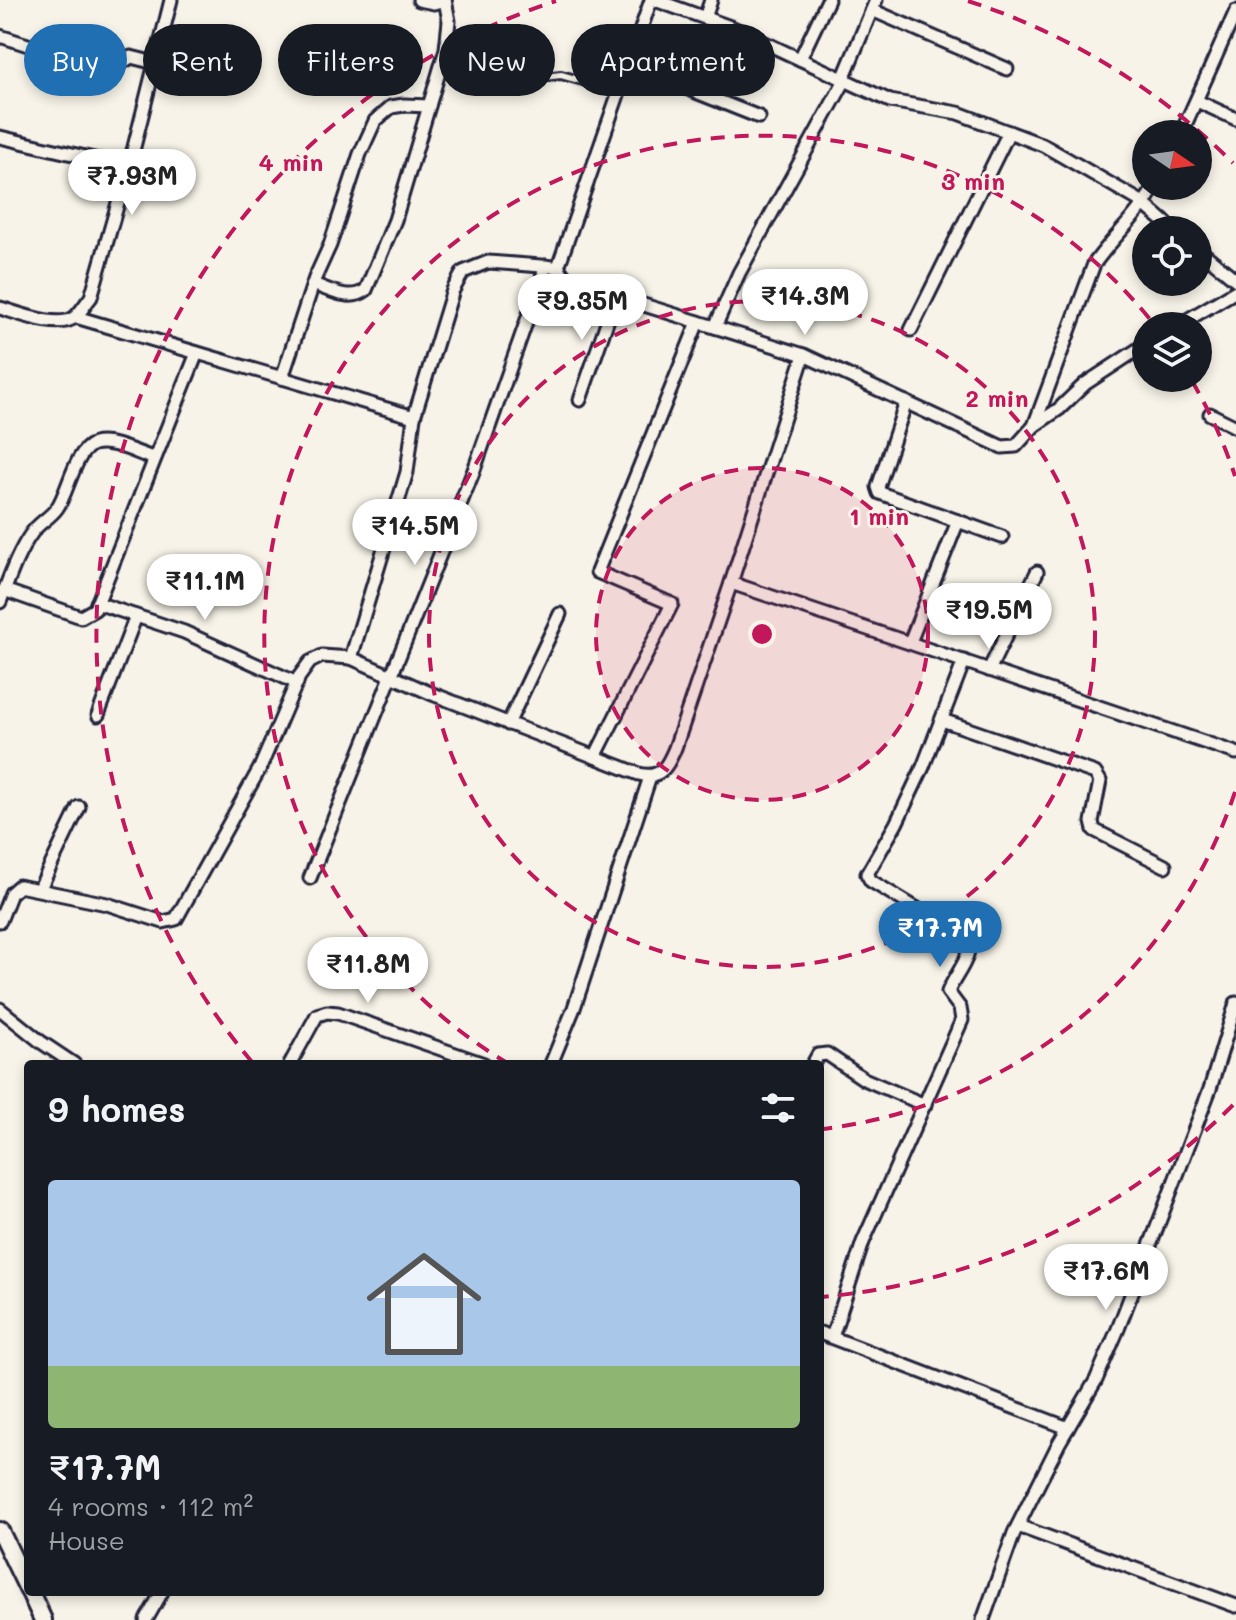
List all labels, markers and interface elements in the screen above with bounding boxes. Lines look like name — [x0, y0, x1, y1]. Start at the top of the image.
chip: Buy — [24, 24, 127, 96]
chip: Rent — [143, 24, 262, 96]
chip: Filters — [278, 24, 423, 96]
chip: New — [439, 24, 555, 96]
chip: Apartment — [571, 24, 775, 96]
north arrow — [1132, 120, 1212, 200]
map controls — [1132, 120, 1212, 392]
text: 4 min — [259, 146, 323, 177]
pin: ₹7.93M — [67, 149, 197, 217]
text: ₹7.93M — [86, 158, 178, 192]
text: 3 min — [941, 165, 1005, 196]
button: locate — [1132, 216, 1212, 296]
pin: ₹14.3M — [740, 269, 870, 337]
pin: ₹9.35M — [517, 274, 647, 342]
text: ₹14.3M — [760, 278, 850, 312]
text: ₹9.35M — [536, 283, 628, 317]
button: layers — [1132, 312, 1212, 392]
text: 2 min — [966, 382, 1029, 413]
pin: ₹14.5M — [350, 499, 480, 567]
text: 1 min — [849, 500, 909, 531]
text: ₹14.5M — [370, 508, 460, 542]
pin: ₹11.1M — [140, 554, 270, 622]
text: ₹11.1M — [165, 563, 245, 597]
pin: ₹19.5M — [924, 583, 1054, 651]
text: ₹19.5M — [945, 592, 1033, 626]
centre of rings — [748, 620, 776, 648]
pin: ₹17.7M — [875, 901, 1005, 969]
text: ₹17.7M — [897, 910, 983, 944]
pin: ₹11.8M — [303, 937, 433, 1005]
text: ₹11.8M — [325, 946, 411, 980]
text: 9 homes — [48, 1086, 185, 1131]
icon: filters — [756, 1086, 800, 1130]
icon: home — [352, 1232, 496, 1376]
pin: ₹17.6M — [1041, 1244, 1171, 1312]
text: ₹17.6M — [1062, 1253, 1150, 1287]
text: ₹17.7M — [48, 1444, 161, 1489]
text: 4 rooms · 112 m² — [48, 1489, 253, 1523]
text: House — [48, 1523, 125, 1557]

